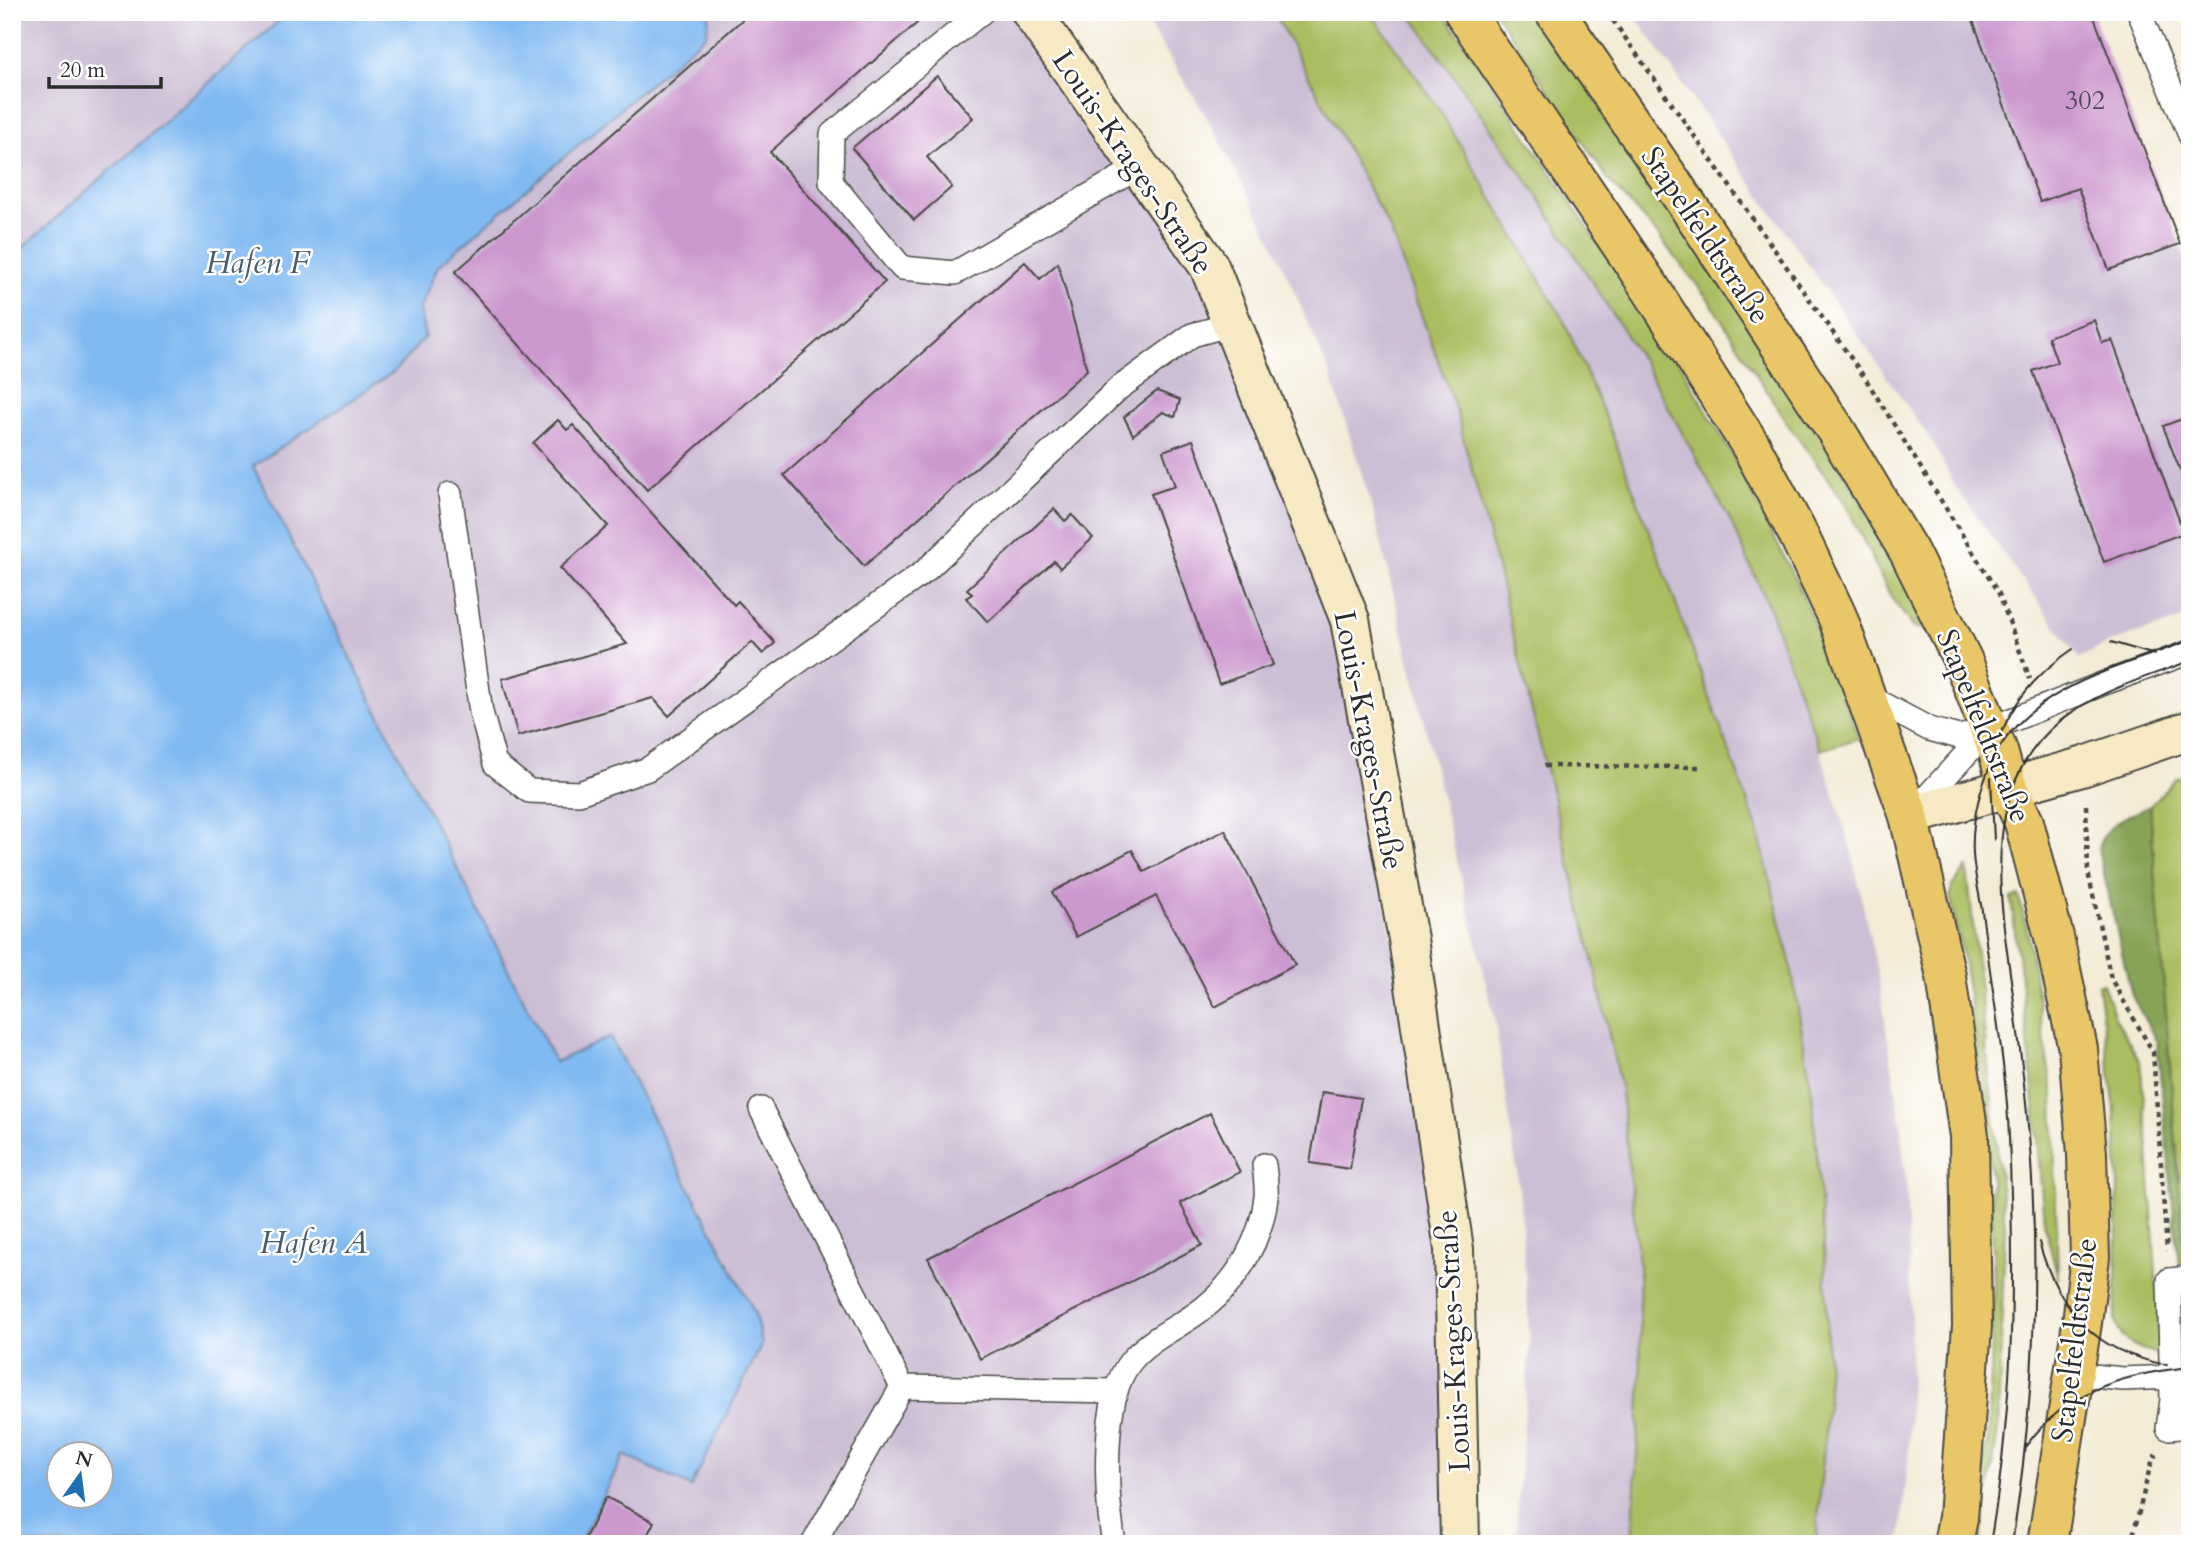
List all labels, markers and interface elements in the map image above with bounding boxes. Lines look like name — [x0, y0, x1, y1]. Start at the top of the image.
street label: Louis-Krages-Straße — [1042, 42, 1223, 283]
scale bar — [49, 46, 161, 90]
text: 20 m — [60, 56, 105, 85]
house number: 302 — [2065, 83, 2105, 118]
street label: Stapelfeldtstraße — [1631, 139, 1780, 332]
water label: Hafen F — [205, 241, 311, 285]
street label: Louis-Krages-Straße — [1323, 607, 1414, 873]
street label: Stapelfeldtstraße — [1926, 623, 2041, 829]
street label: Louis-Krages-Straße — [1426, 1209, 1481, 1473]
water label: Hafen A — [260, 1221, 368, 1265]
street label: Stapelfeldtstraße — [2042, 1236, 2107, 1445]
north arrow — [46, 1440, 116, 1510]
text: N — [73, 1445, 96, 1474]

